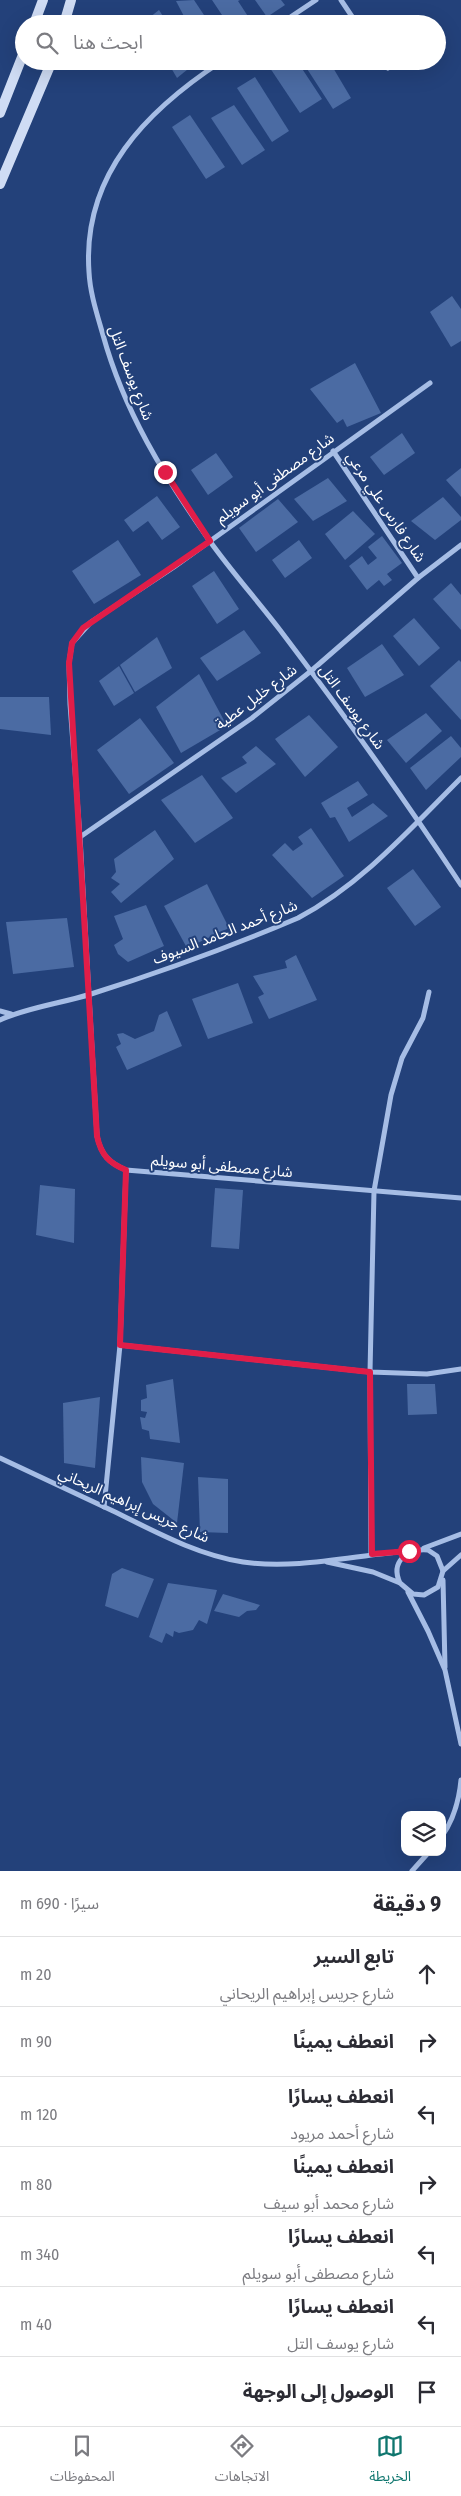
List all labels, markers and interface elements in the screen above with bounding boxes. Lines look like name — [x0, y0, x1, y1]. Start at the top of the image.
search box — [15, 15, 446, 70]
icon: search — [33, 29, 61, 57]
text: ابحث هنا — [73, 31, 143, 54]
street label: شارع يوسف التل — [102, 323, 157, 424]
street label: شارع مصطفى أبو سويلم — [212, 429, 340, 529]
street label: شارع فارس علي مرعي — [340, 448, 430, 567]
route end — [154, 461, 177, 484]
street label: شارع خليل عطية — [212, 660, 302, 736]
street label: شارع يوسف التل — [313, 661, 389, 755]
street label: شارع أحمد الحامد السيوف — [150, 896, 301, 971]
street label: شارع مصطفى أبو سويلم — [150, 1151, 294, 1184]
street label: شارع جريس إبراهيم الريحاني — [54, 1464, 213, 1549]
route start — [398, 1540, 421, 1563]
map controls — [401, 1811, 446, 1856]
button: layers — [401, 1811, 446, 1856]
text: 9 دقيقة — [373, 1891, 441, 1917]
text: سيرًا · 690 m — [20, 1894, 99, 1913]
text: تابع السير — [314, 1945, 394, 1968]
icon: ahead — [413, 1960, 441, 1988]
text: 20 m — [20, 1965, 51, 1984]
text: شارع جريس إبراهيم الريحاني — [220, 1984, 394, 2003]
icon: right — [413, 2028, 441, 2056]
text: انعطف يمينًا — [293, 2030, 394, 2053]
text: 90 m — [20, 2032, 52, 2051]
text: انعطف يسارًا — [288, 2085, 394, 2108]
icon: left — [413, 2100, 441, 2128]
text: 120 m — [20, 2105, 58, 2124]
text: شارع أحمد مريود — [290, 2124, 394, 2143]
text: انعطف يمينًا — [293, 2155, 394, 2178]
icon: right — [413, 2170, 441, 2198]
text: 80 m — [20, 2175, 52, 2194]
text: شارع محمد أبو سيف — [263, 2194, 394, 2213]
text: انعطف يسارًا — [288, 2225, 394, 2248]
icon: left — [413, 2240, 441, 2268]
text: 340 m — [20, 2245, 59, 2264]
text: شارع مصطفى أبو سويلم — [243, 2264, 394, 2283]
text: انعطف يسارًا — [288, 2295, 394, 2318]
icon: left — [413, 2310, 441, 2338]
text: 40 m — [20, 2315, 52, 2334]
text: شارع يوسف التل — [287, 2334, 394, 2353]
icon: arrive — [413, 2378, 441, 2406]
text: الوصول إلى الوجهة — [243, 2380, 394, 2403]
tab: المحفوظات — [50, 2432, 115, 2491]
tab: الاتجاهات — [215, 2432, 269, 2491]
tab: الخريطة — [369, 2432, 411, 2491]

